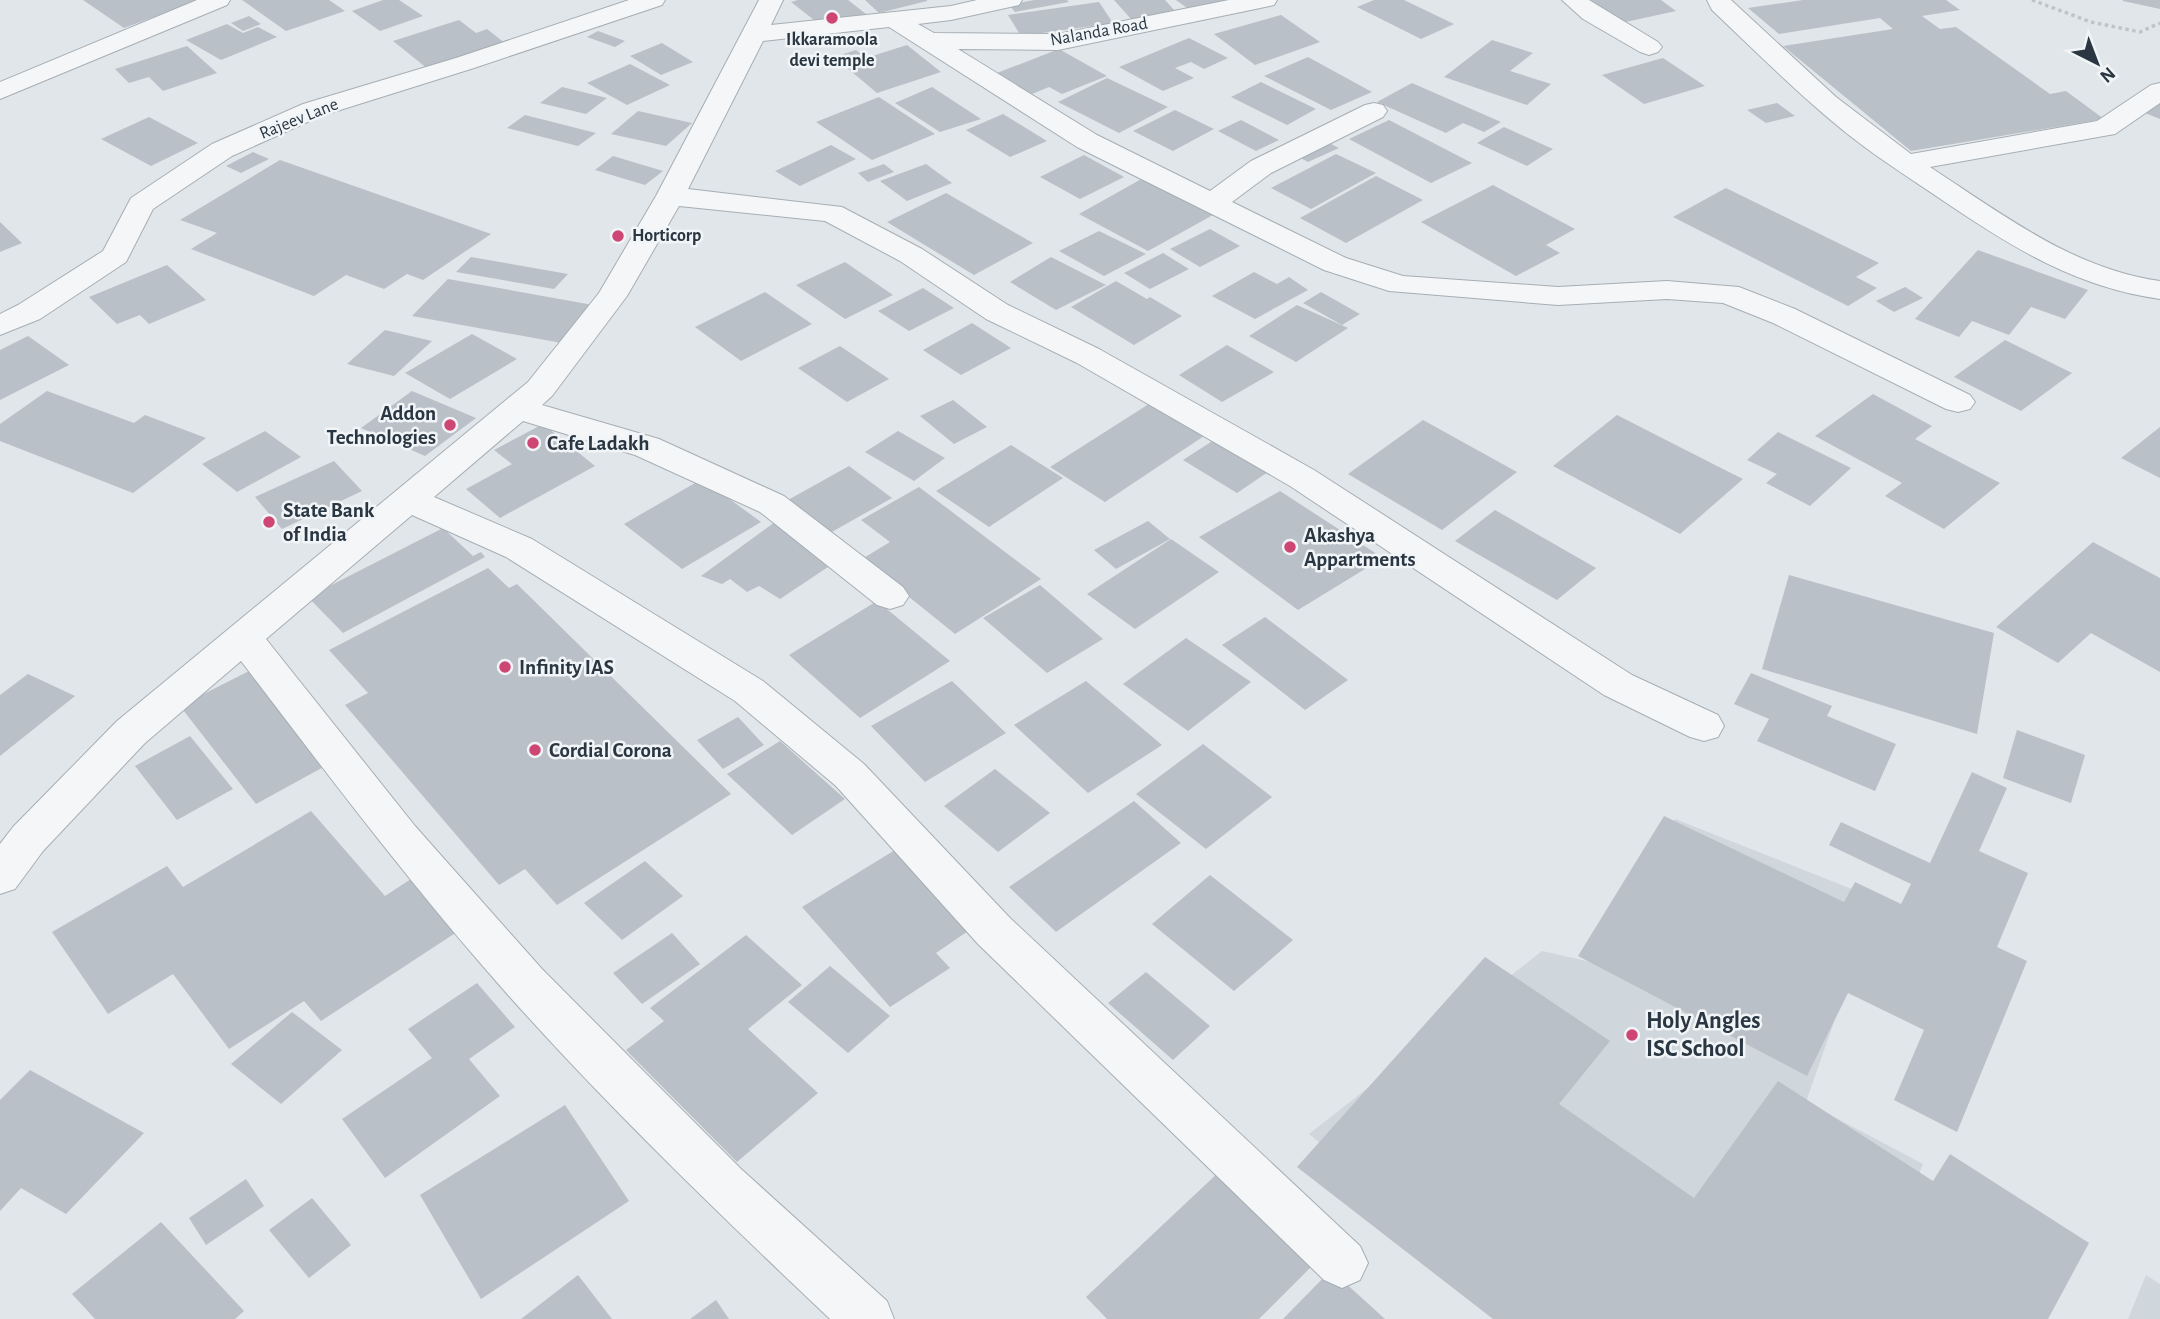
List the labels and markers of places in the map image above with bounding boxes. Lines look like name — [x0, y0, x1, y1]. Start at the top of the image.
marker: Ikkaramoola devi temple — [824, 10, 840, 26]
place label: Ikkaramoola devi temple — [786, 31, 878, 70]
place label: Horticorp — [632, 227, 701, 245]
marker: Horticorp — [610, 228, 626, 244]
place label: Addon Technologies — [326, 403, 436, 448]
marker: Addon Technologies — [442, 417, 458, 433]
place label: Cafe Ladakh — [547, 433, 649, 454]
marker: Cafe Ladakh — [525, 435, 541, 451]
place label: State Bank of India — [283, 500, 375, 545]
marker: State Bank of India — [261, 514, 277, 530]
place label: Akashya Appartments — [1304, 525, 1416, 570]
marker: Akashya Appartments — [1282, 539, 1298, 555]
place label: Infinity IAS — [519, 657, 614, 678]
marker: Infinity IAS — [497, 659, 513, 675]
place label: Cordial Corona — [549, 740, 672, 761]
marker: Cordial Corona — [527, 742, 543, 758]
place label: Holy Angles ISC School — [1646, 1009, 1761, 1061]
marker: Holy Angles ISC School — [1624, 1027, 1640, 1043]

